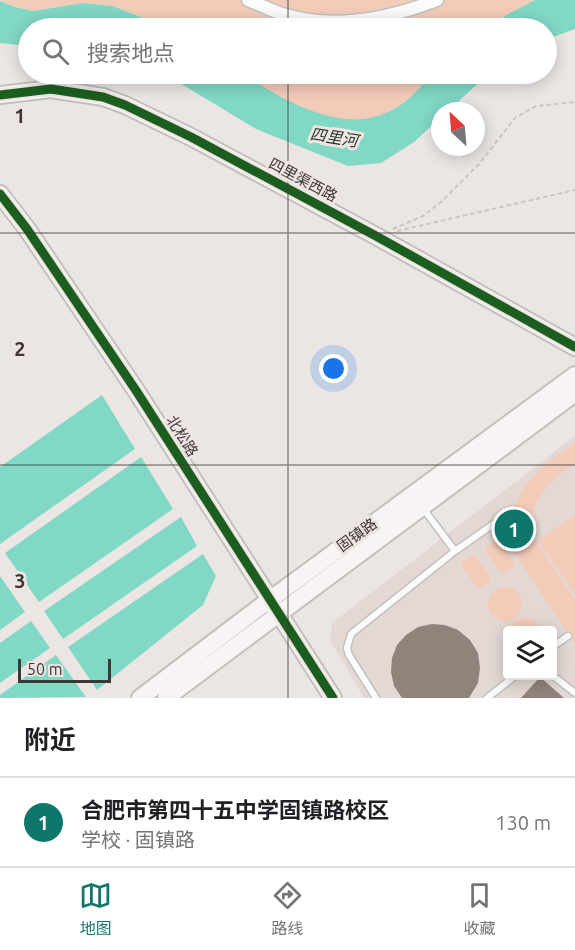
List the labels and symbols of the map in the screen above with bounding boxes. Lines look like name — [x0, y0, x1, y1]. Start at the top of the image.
north arrow — [431, 102, 485, 156]
text: 1 — [14, 104, 26, 127]
water label: 四里河 — [309, 124, 362, 150]
street label: 四里渠西路 — [266, 154, 340, 205]
text: 2 — [14, 337, 26, 360]
your location — [319, 354, 348, 383]
street label: 北松路 — [163, 412, 202, 459]
pin: 1 — [494, 506, 534, 552]
street label: 固镇路 — [334, 514, 380, 555]
text: 3 — [14, 569, 26, 592]
scale bar — [18, 656, 111, 684]

